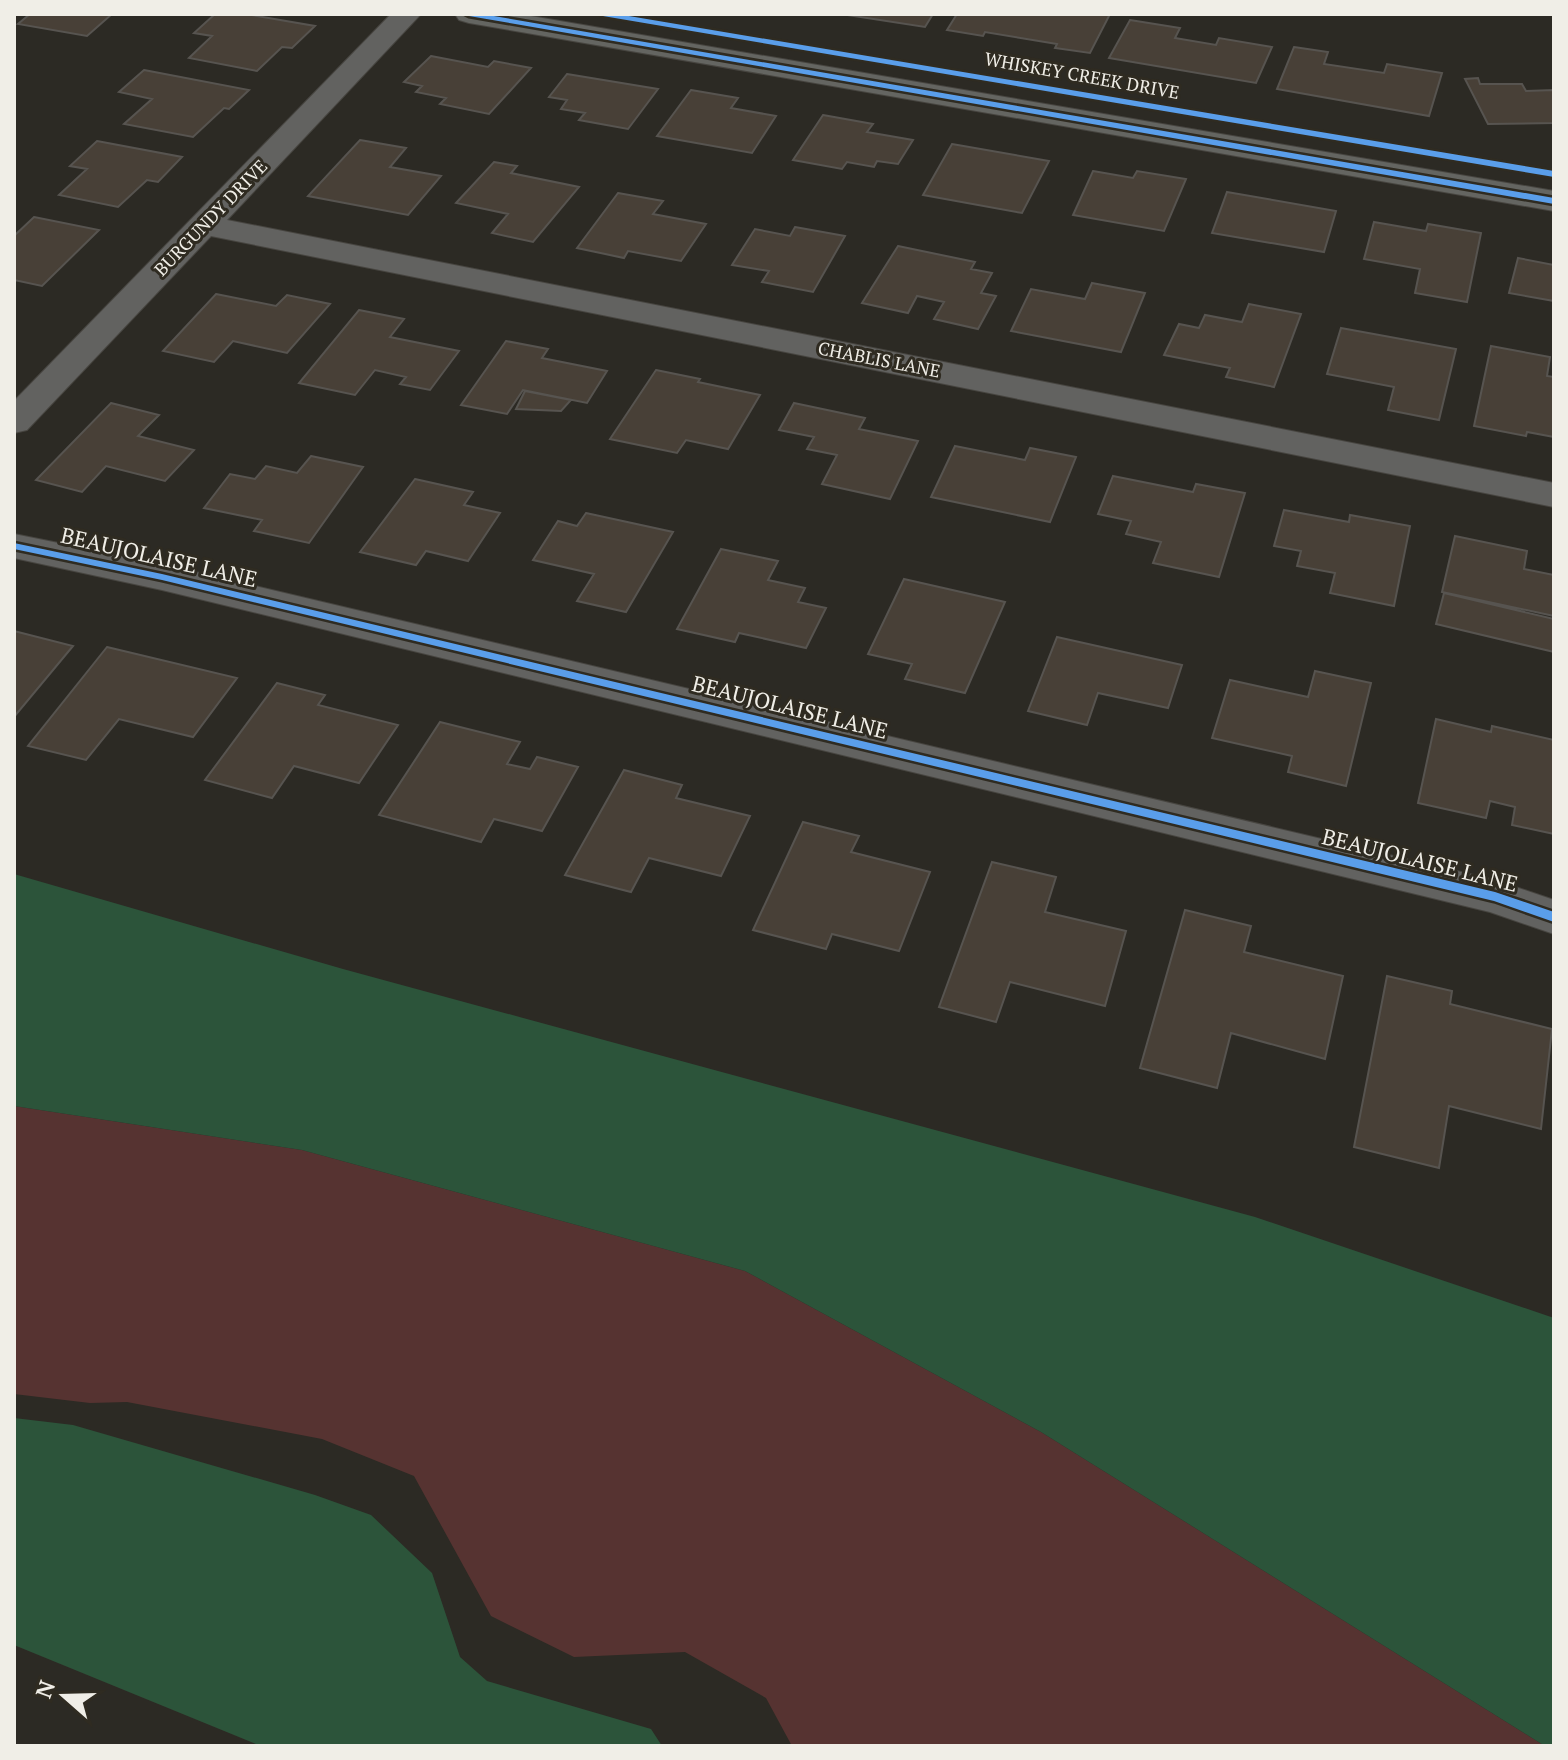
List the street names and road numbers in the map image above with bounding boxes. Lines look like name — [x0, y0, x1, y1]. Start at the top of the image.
street label: WHISKEY CREEK DRIVE — [983, 46, 1181, 104]
street label: BURGUNDY DRIVE — [148, 154, 272, 281]
street label: CHABLIS LANE — [816, 335, 942, 383]
street label: BEAUJOLAISE LANE — [58, 520, 260, 593]
street label: BEAUJOLAISE LANE — [689, 668, 891, 745]
street label: BEAUJOLAISE LANE — [1319, 821, 1521, 898]

